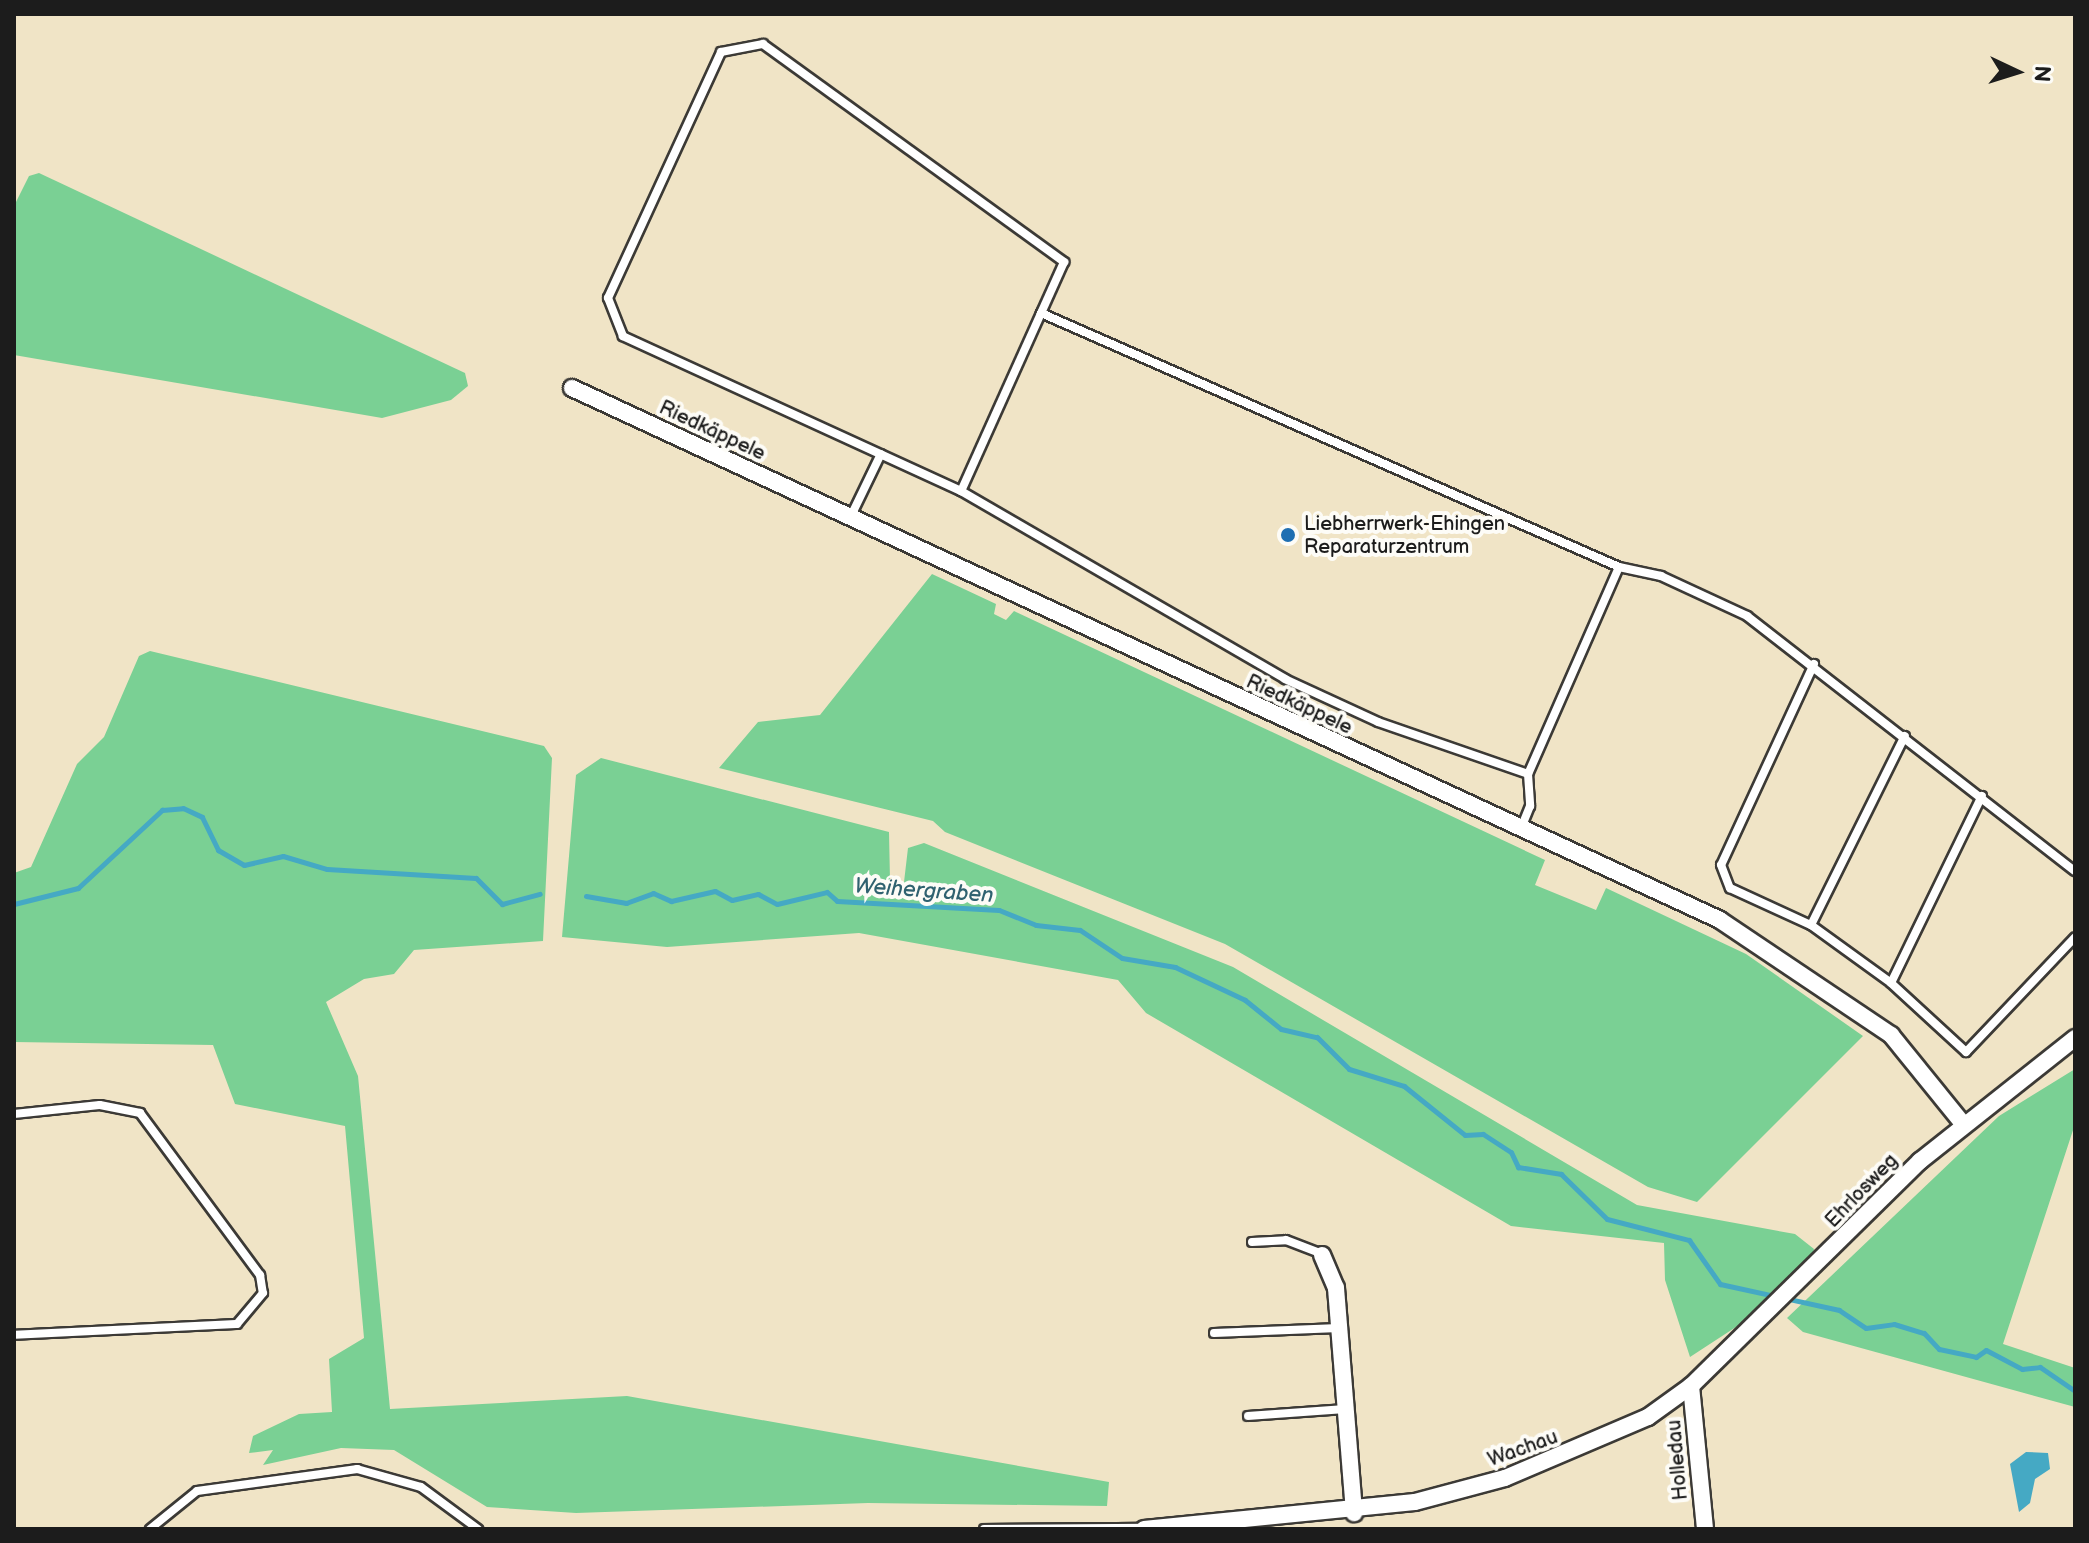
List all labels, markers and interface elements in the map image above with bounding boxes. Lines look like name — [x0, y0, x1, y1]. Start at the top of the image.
north arrow — [1977, 32, 2057, 112]
text: N — [2027, 65, 2055, 83]
street label: Riedkäppele — [655, 396, 769, 466]
place label: Liebherrwerk-Ehingen Reparaturzentrum — [1304, 512, 1505, 559]
marker: Liebherrwerk-Ehingen Reparaturzentrum — [1279, 526, 1297, 544]
street label: Riedkäppele — [1242, 670, 1356, 740]
water label: Weihergraben — [854, 873, 994, 909]
street label: Ehrlosweg — [1821, 1149, 1903, 1233]
street label: Holledau — [1663, 1419, 1693, 1501]
street label: Wachau — [1485, 1425, 1561, 1473]

